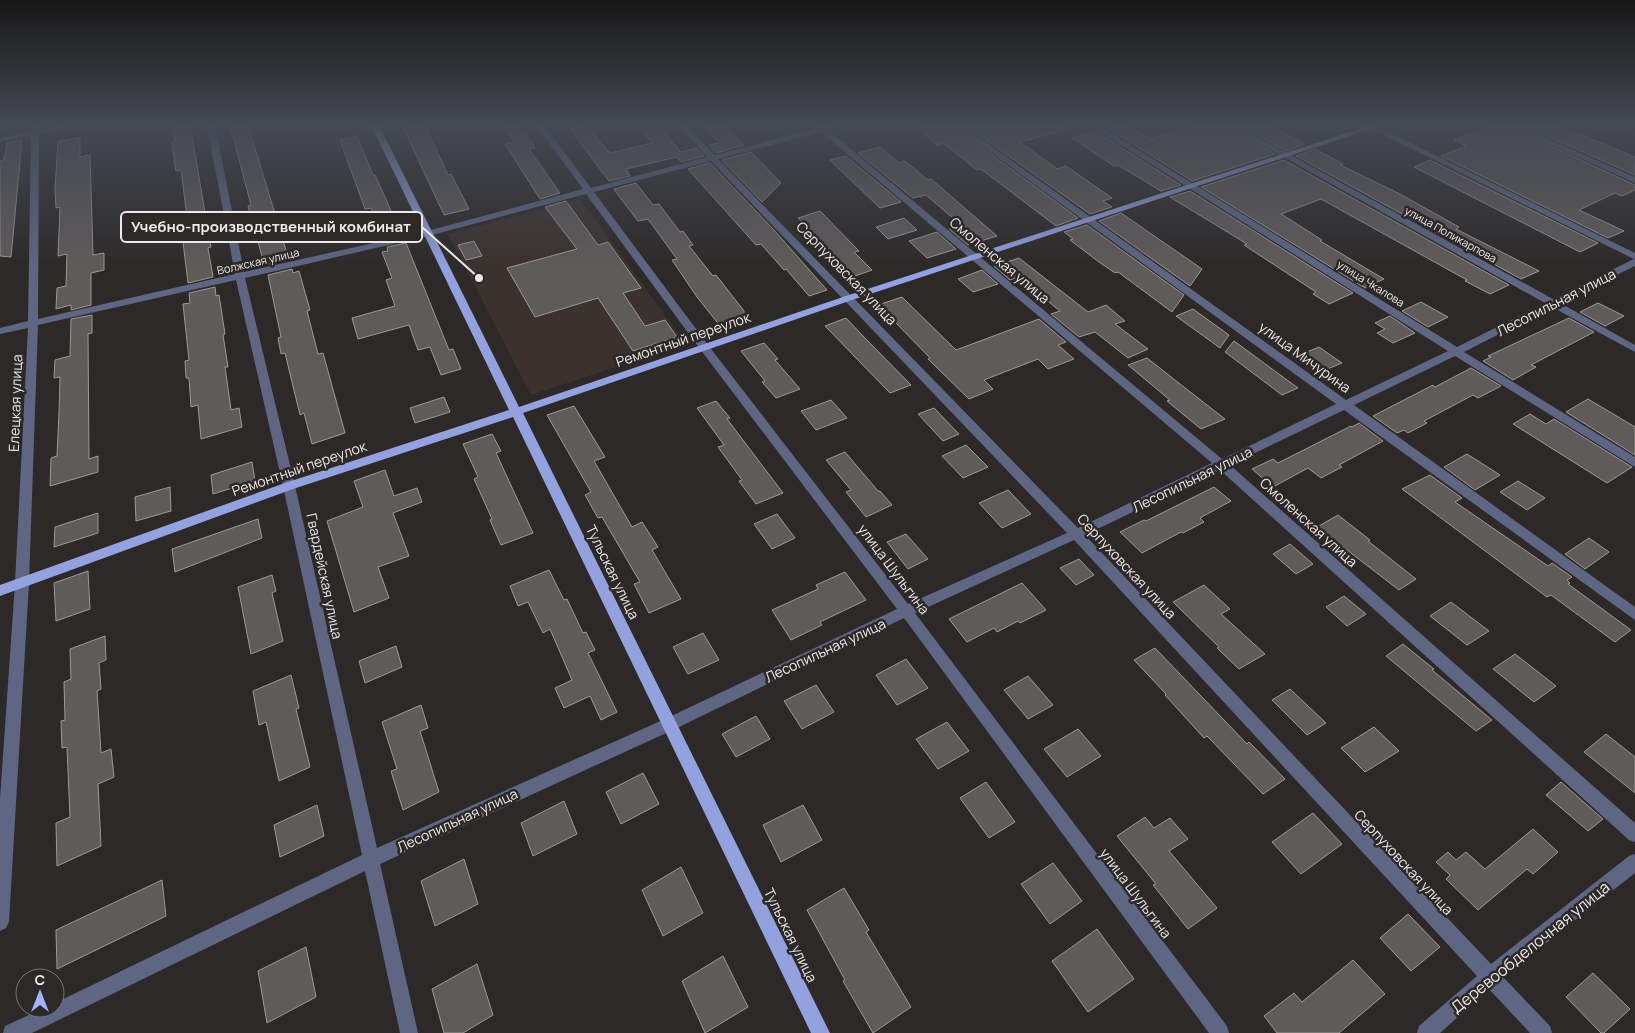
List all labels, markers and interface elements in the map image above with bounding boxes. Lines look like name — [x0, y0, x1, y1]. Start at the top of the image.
street label: улица Поликарпова — [1402, 203, 1500, 265]
callout: Учебно-производственный комбинат — [121, 212, 422, 242]
street label: Смоленская улица — [946, 213, 1054, 307]
text: Учебно-производственный комбинат — [131, 216, 411, 237]
street label: Серпуховская улица — [792, 217, 902, 329]
street label: Волжская улица — [215, 244, 301, 278]
street label: улица Чкалова — [1334, 256, 1408, 310]
street label: Лесопильная улица — [1493, 264, 1619, 340]
street label: Ремонтный переулок — [613, 307, 754, 371]
street label: улица Мичурина — [1255, 317, 1355, 397]
street label: Елецкая улица — [4, 354, 26, 452]
street label: Ремонтный переулок — [229, 436, 370, 500]
street label: Лесопильная улица — [1129, 442, 1255, 516]
street label: Смоленская улица — [1256, 473, 1362, 571]
street label: Серпуховская улица — [1073, 509, 1181, 623]
street label: Гвардейская улица — [302, 511, 348, 641]
street label: улица Шульгина — [854, 520, 934, 618]
street label: Тульская улица — [582, 522, 644, 622]
street label: Лесопильная улица — [762, 614, 888, 686]
street label: Лесопильная улица — [394, 784, 520, 856]
street label: Серпуховская улица — [1350, 805, 1458, 919]
street label: улица Шульгина — [1096, 844, 1176, 942]
street label: Деревообделочная улица — [1446, 876, 1614, 1018]
street label: Тульская улица — [760, 885, 822, 985]
north arrow — [15, 968, 65, 1018]
text: С — [35, 970, 45, 989]

